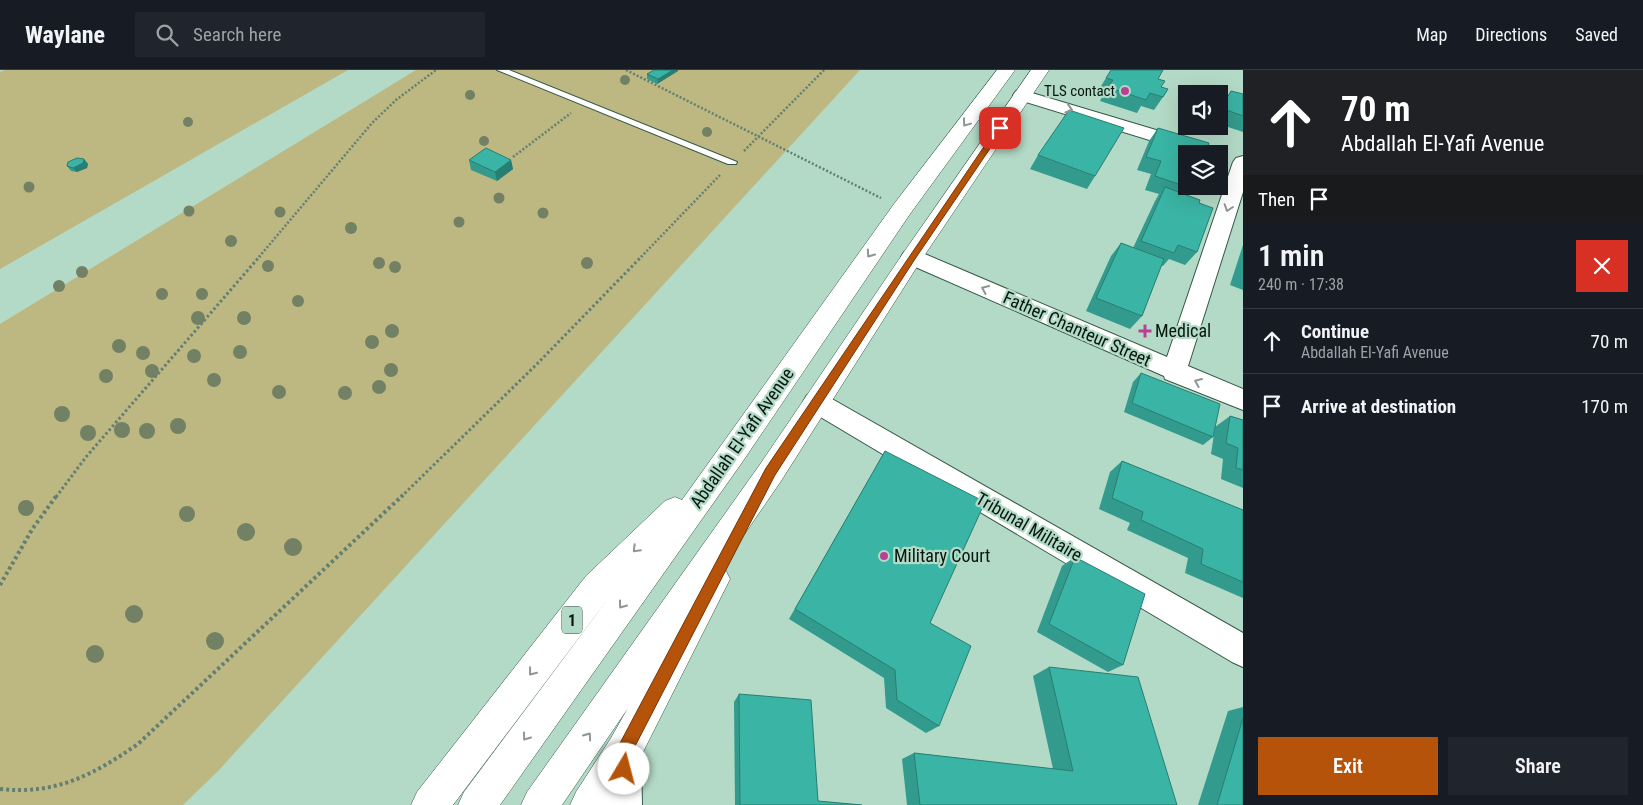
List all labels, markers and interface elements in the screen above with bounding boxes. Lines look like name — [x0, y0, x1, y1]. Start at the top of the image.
search box — [135, 12, 485, 57]
text: Waylane — [25, 21, 105, 49]
icon: search — [153, 21, 181, 49]
text: Search here — [193, 23, 281, 46]
text: Map — [1416, 24, 1447, 45]
text: Directions — [1475, 24, 1547, 45]
text: Saved — [1575, 24, 1618, 45]
place label: TLS contact — [1044, 82, 1115, 100]
marker: TLS contact — [1119, 85, 1131, 97]
map controls — [1178, 85, 1228, 195]
button: sound — [1178, 85, 1228, 135]
text: 70 m — [1341, 89, 1410, 130]
icon: ahead — [1258, 90, 1323, 155]
one-way arrow — [1064, 104, 1073, 114]
pin — [979, 107, 1021, 149]
icon: arrive — [986, 114, 1014, 142]
one-way arrow — [963, 117, 972, 127]
text: Abdallah El-Yafi Avenue — [1341, 131, 1544, 156]
button: layers — [1178, 145, 1228, 195]
icon: arrive — [1305, 185, 1333, 213]
text: Then — [1258, 188, 1295, 211]
one-way arrow — [1223, 203, 1233, 212]
text: 1 min — [1258, 238, 1324, 273]
button: close — [1576, 240, 1628, 292]
one-way arrow — [867, 248, 876, 258]
text: 240 m · 17:38 — [1258, 275, 1344, 294]
one-way arrow — [981, 284, 990, 295]
street label: Father Chanteur Street — [1000, 287, 1154, 371]
place label: Medical — [1155, 320, 1211, 341]
text: Continue — [1301, 320, 1369, 343]
marker: Medical — [1139, 325, 1151, 337]
icon: ahead — [1258, 327, 1286, 355]
text: 70 m — [1591, 330, 1628, 353]
text: Abdallah El-Yafi Avenue — [1301, 343, 1449, 362]
street label: Abdallah El-Yafi Avenue — [685, 364, 798, 512]
one-way arrow — [1194, 377, 1203, 388]
icon: arrive — [1258, 392, 1286, 420]
text: Arrive at destination — [1301, 395, 1456, 418]
text: 170 m — [1581, 395, 1628, 418]
street label: Tribunal Militaire — [972, 488, 1086, 565]
one-way arrow — [633, 543, 642, 552]
place label: Military Court — [894, 545, 990, 566]
marker: Military Court — [878, 550, 890, 562]
one-way arrow — [619, 599, 628, 609]
road number: 1 — [562, 606, 582, 634]
one-way arrow — [529, 666, 537, 675]
one-way arrow — [523, 731, 532, 741]
one-way arrow — [582, 732, 591, 742]
button: Exit — [1258, 737, 1438, 795]
button: Share — [1448, 737, 1628, 795]
position arrow — [597, 742, 649, 794]

